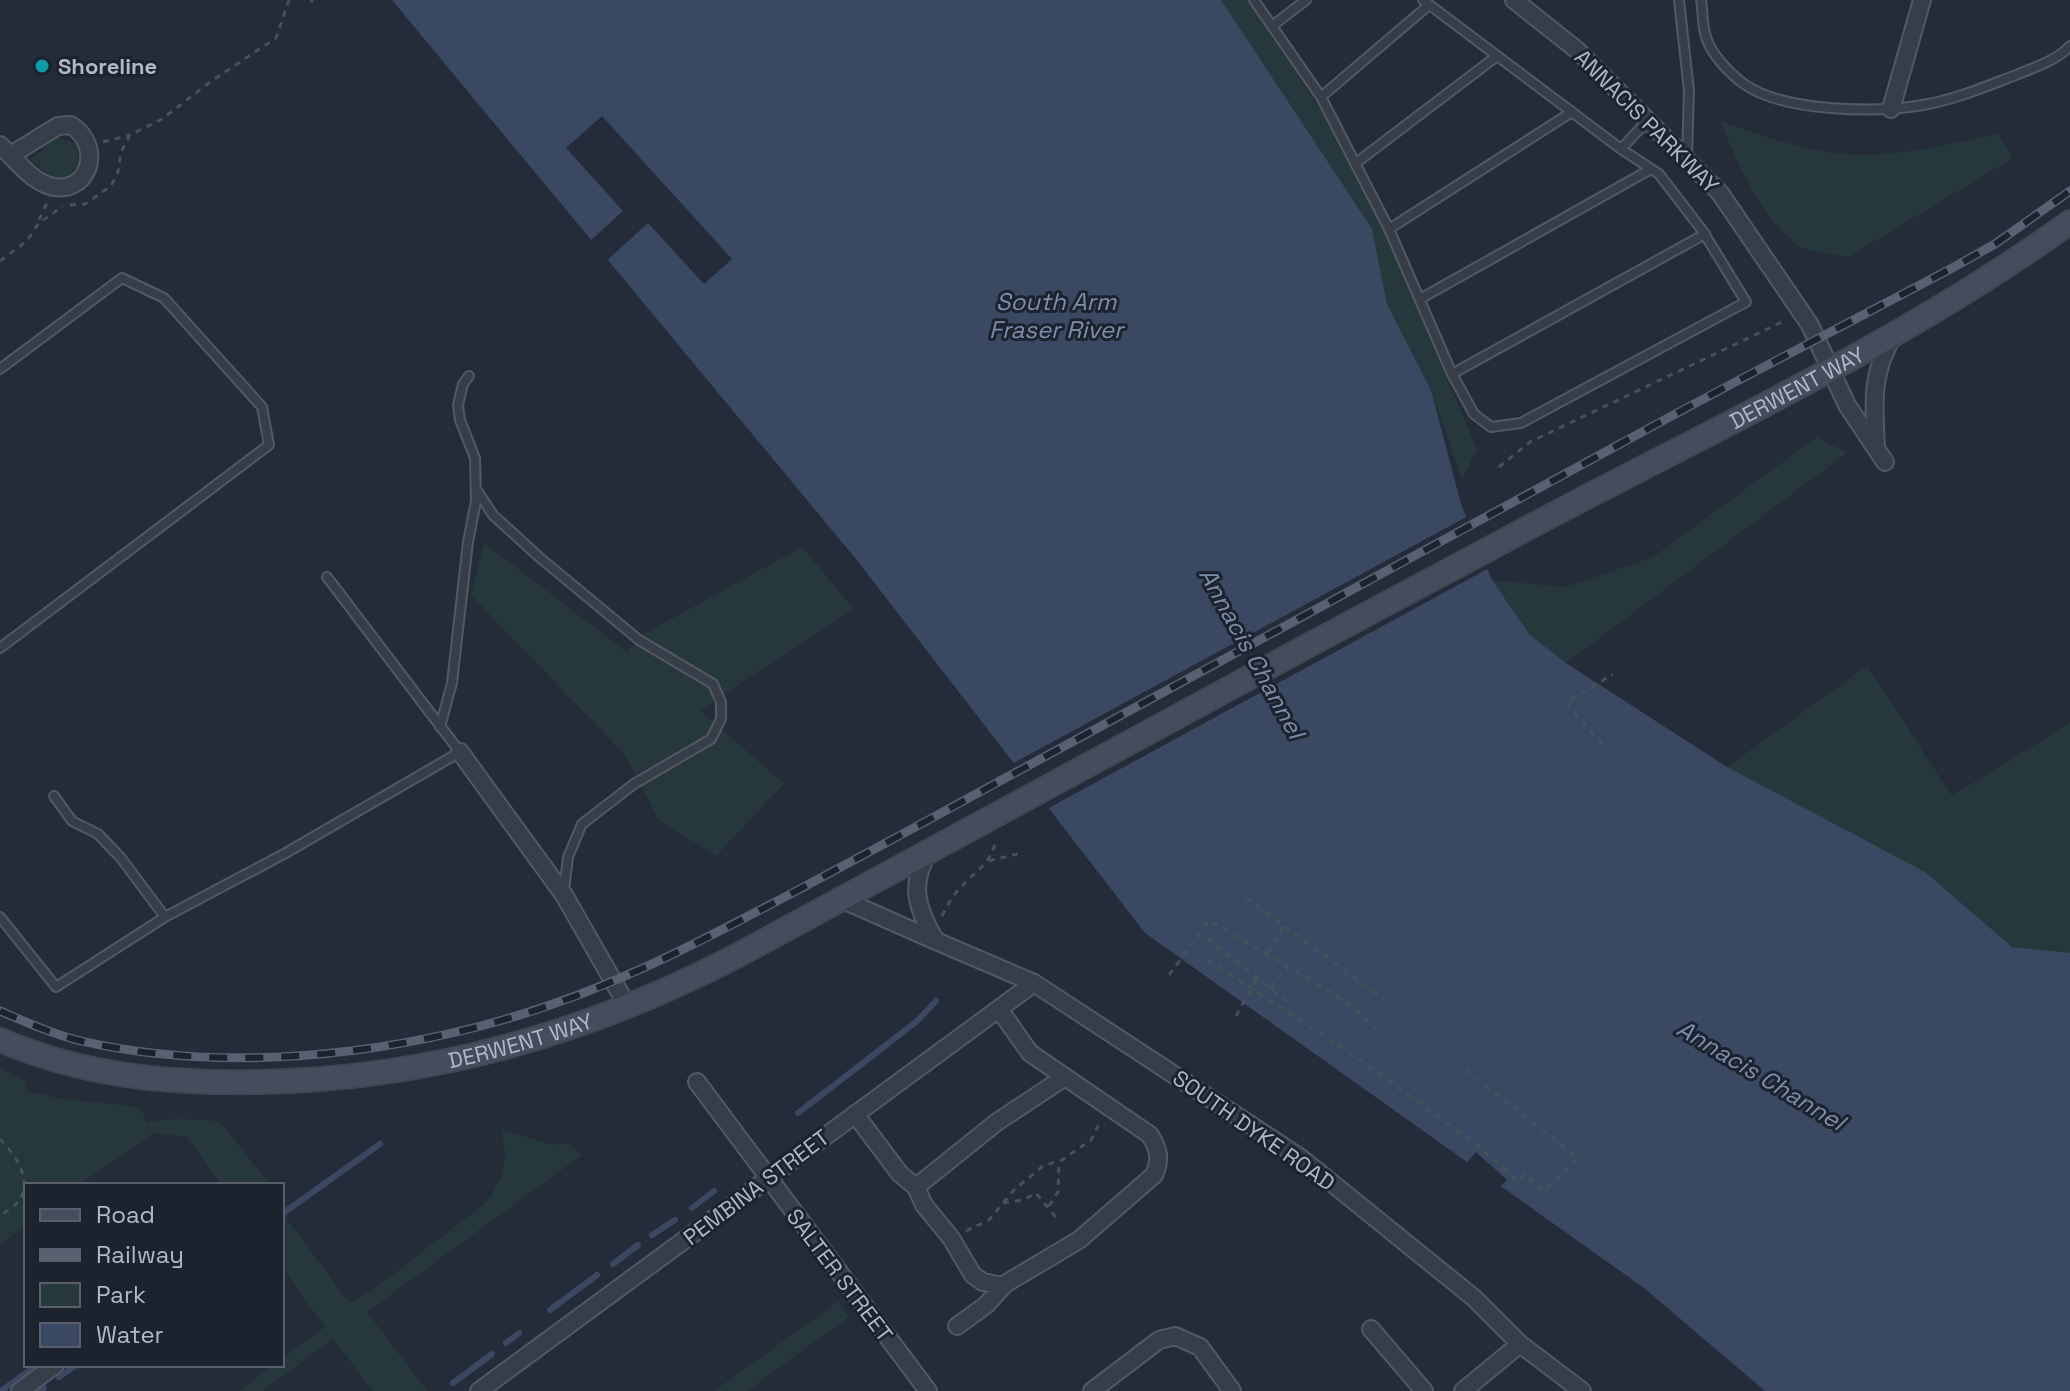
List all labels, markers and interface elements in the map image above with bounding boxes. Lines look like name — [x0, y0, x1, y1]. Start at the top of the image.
street label: ANNACIS PARKWAY — [1569, 43, 1725, 199]
place label: Shoreline — [58, 52, 157, 80]
marker: Shoreline — [33, 57, 51, 75]
water label: South Arm Fraser River — [989, 286, 1126, 345]
street label: DERWENT WAY — [1725, 340, 1870, 435]
water label: Annacis Channel — [1192, 562, 1313, 747]
street label: DERWENT WAY — [445, 1006, 597, 1074]
water label: Annacis Channel — [1671, 1013, 1853, 1139]
street label: SOUTH DYKE ROAD — [1167, 1064, 1341, 1196]
street label: PEMBINA STREET — [677, 1123, 835, 1251]
legend — [24, 1183, 284, 1367]
text: Road — [96, 1199, 155, 1230]
street label: SALTER STREET — [781, 1203, 899, 1347]
text: Railway — [96, 1239, 184, 1270]
text: Park — [96, 1279, 146, 1310]
text: Water — [96, 1319, 164, 1350]

